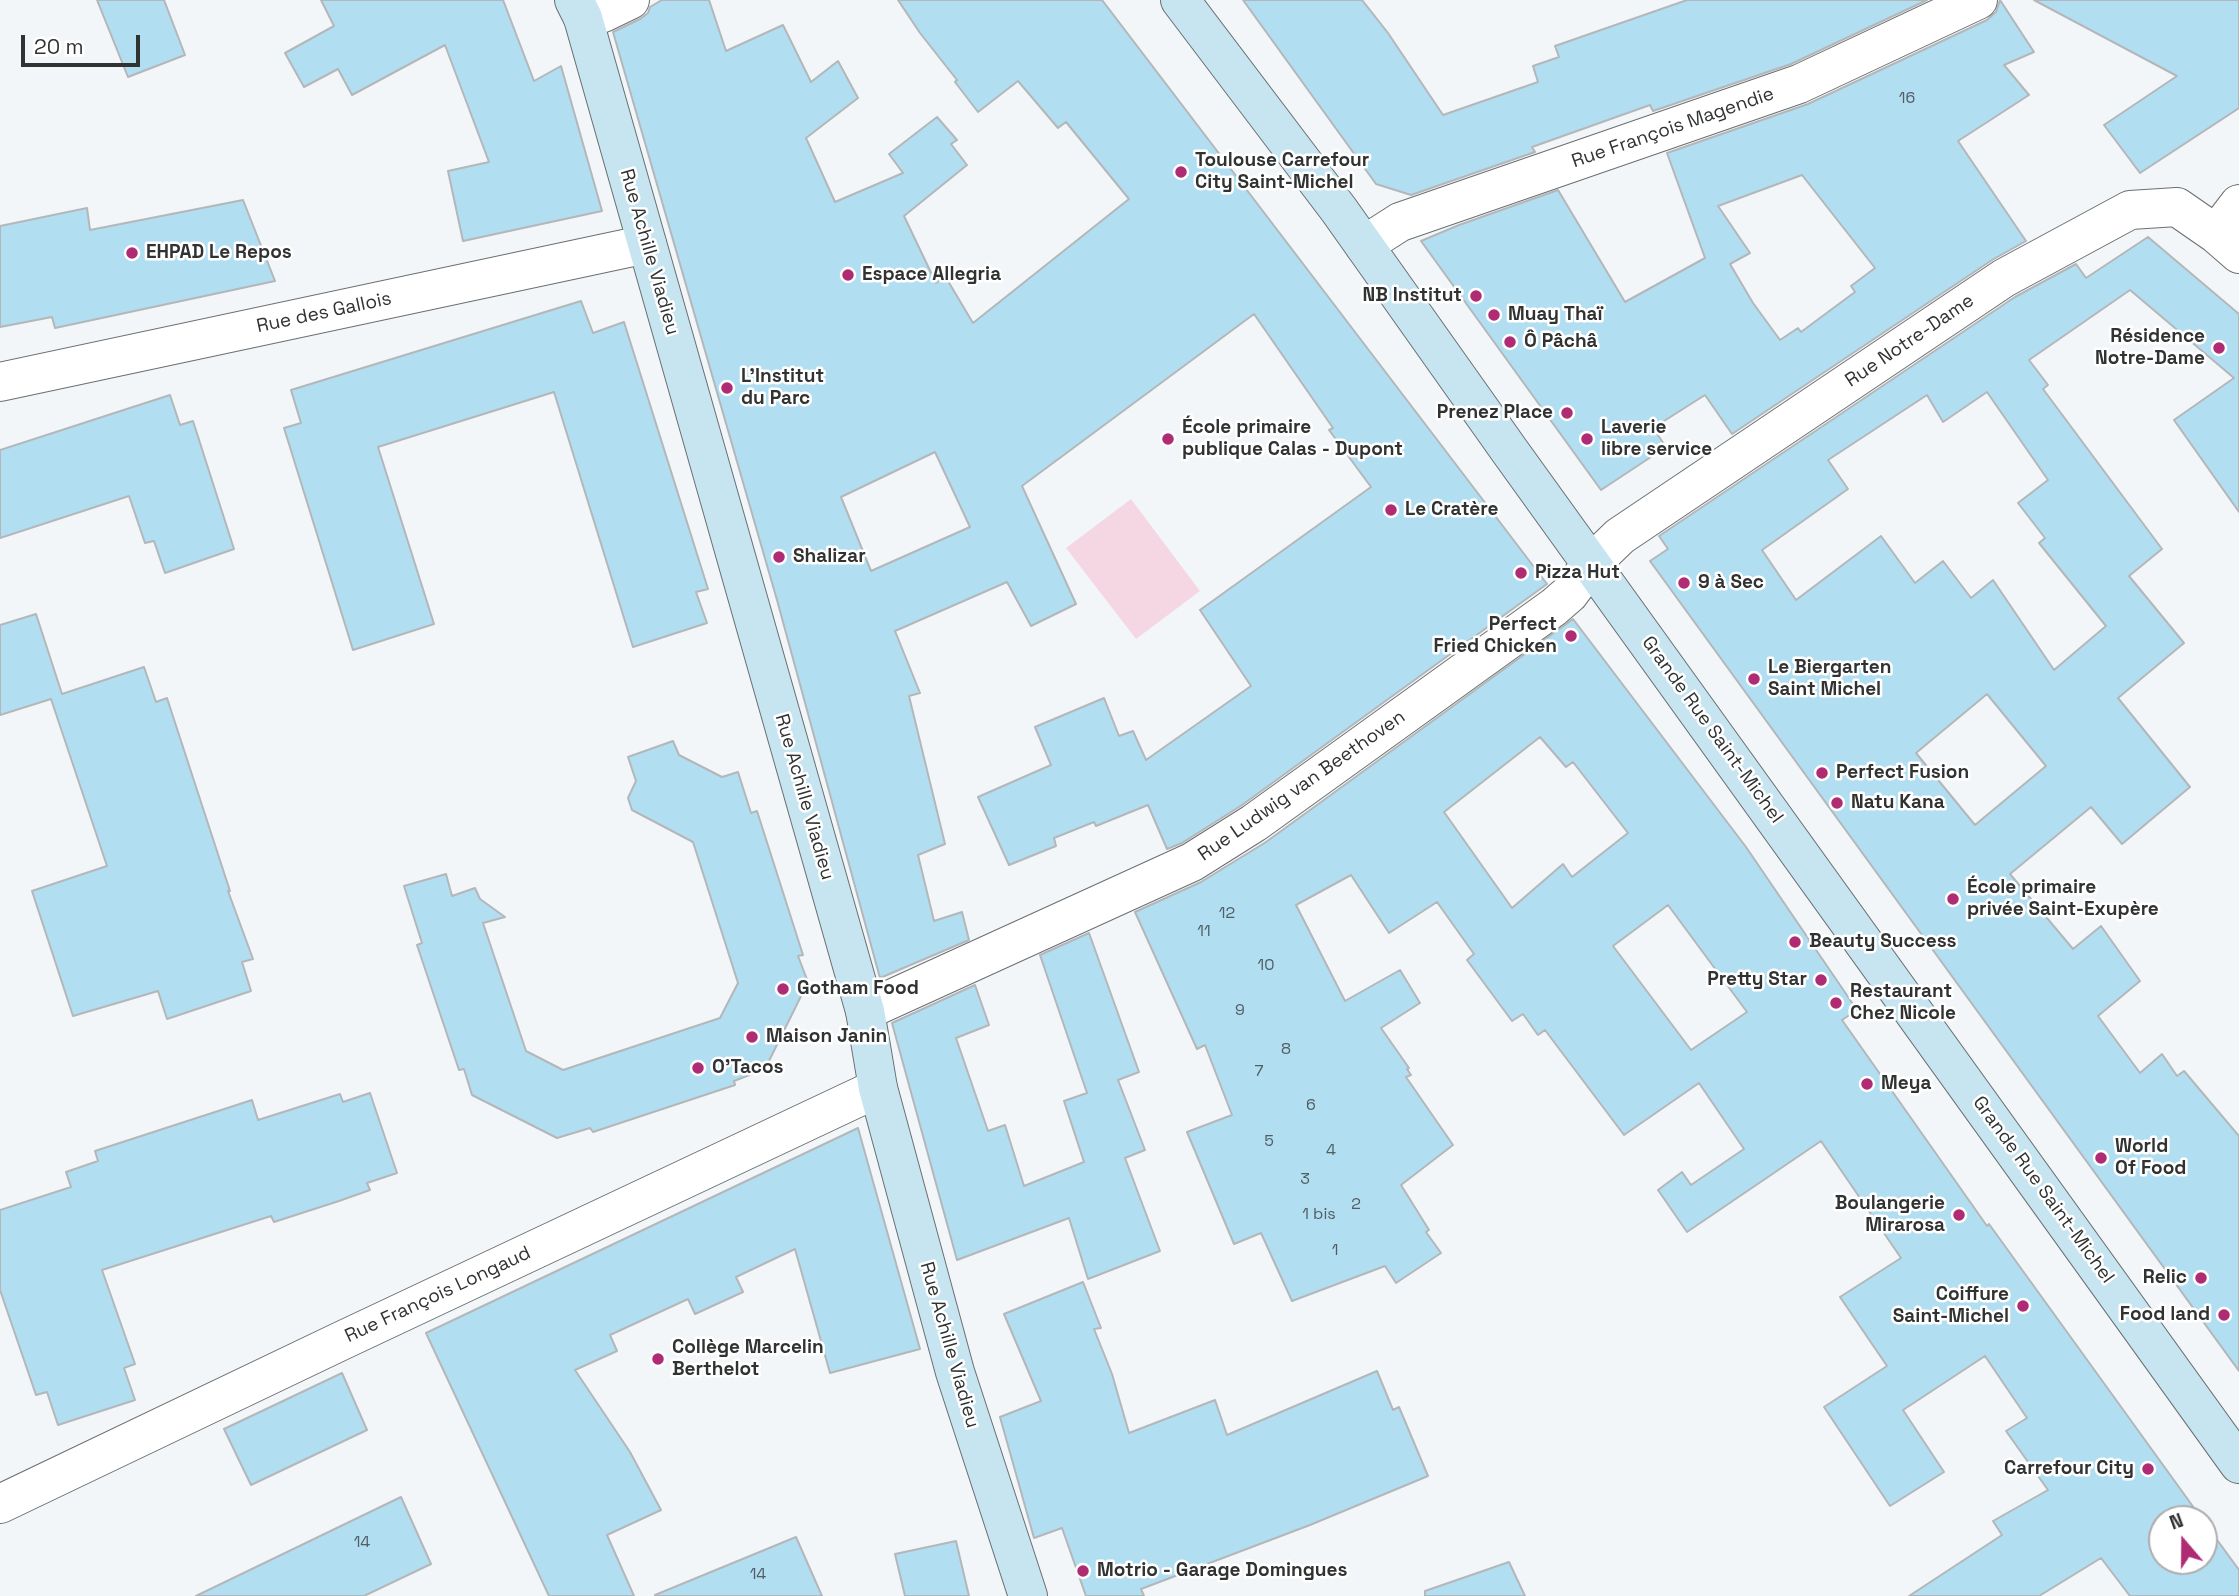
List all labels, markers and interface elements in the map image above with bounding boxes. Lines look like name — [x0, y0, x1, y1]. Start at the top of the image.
scale bar — [24, 21, 144, 65]
text: 20 m — [34, 33, 84, 60]
street label: Rue François Magendie — [1569, 83, 1777, 173]
house number: 16 — [1899, 89, 1915, 109]
place label: Toulouse Carrefour City Saint-Michel — [1195, 150, 1369, 194]
marker: Toulouse Carrefour City Saint-Michel — [1173, 164, 1189, 180]
street label: Rue Achille Viadieu — [614, 166, 684, 338]
place label: EHPAD Le Repos — [146, 242, 292, 264]
marker: EHPAD Le Repos — [124, 245, 140, 261]
place label: Espace Allegria — [862, 264, 1001, 286]
marker: Espace Allegria — [840, 267, 856, 283]
place label: NB Institut — [1363, 285, 1462, 307]
street label: Rue des Gallois — [254, 288, 394, 338]
marker: NB Institut — [1468, 288, 1484, 304]
street label: Rue Notre-Dame — [1841, 290, 1979, 392]
place label: Muay Thaï — [1508, 304, 1603, 326]
marker: Muay Thaï — [1486, 307, 1502, 323]
place label: Résidence Notre-Dame — [2095, 326, 2205, 370]
place label: Ô Pâchâ — [1524, 331, 1598, 353]
marker: Ô Pâchâ — [1502, 334, 1518, 350]
marker: Résidence Notre-Dame — [2211, 340, 2227, 356]
place label: L'Institut du Parc — [741, 366, 824, 410]
marker: L'Institut du Parc — [719, 380, 735, 396]
place label: Prenez Place — [1437, 402, 1553, 424]
marker: Prenez Place — [1559, 405, 1575, 421]
place label: École primaire publique Calas - Dupont — [1182, 417, 1403, 461]
place label: Laverie libre service — [1601, 417, 1712, 461]
marker: École primaire publique Calas - Dupont — [1160, 431, 1176, 447]
marker: Laverie libre service — [1579, 431, 1595, 447]
place label: Le Cratère — [1405, 499, 1498, 521]
marker: Le Cratère — [1383, 502, 1399, 518]
place label: Shalizar — [793, 546, 866, 568]
marker: Shalizar — [771, 549, 787, 565]
place label: Pizza Hut — [1535, 562, 1620, 584]
marker: Pizza Hut — [1513, 565, 1529, 581]
place label: 9 à Sec — [1698, 572, 1764, 594]
marker: 9 à Sec — [1676, 575, 1692, 591]
place label: Perfect Fried Chicken — [1433, 614, 1557, 658]
marker: Perfect Fried Chicken — [1563, 628, 1579, 644]
street label: Grande Rue Saint-Michel — [1636, 632, 1788, 828]
place label: Le Biergarten Saint Michel — [1768, 657, 1892, 701]
marker: Le Biergarten Saint Michel — [1746, 671, 1762, 687]
street label: Rue Ludwig van Beethoven — [1194, 706, 1410, 866]
street label: Rue Achille Viadieu — [769, 711, 839, 883]
place label: Perfect Fusion — [1836, 762, 1969, 784]
marker: Perfect Fusion — [1814, 765, 1830, 781]
place label: Natu Kana — [1851, 792, 1945, 814]
marker: Natu Kana — [1829, 795, 1845, 811]
place label: École primaire privée Saint-Exupère — [1967, 877, 2159, 921]
marker: École primaire privée Saint-Exupère — [1945, 891, 1961, 907]
house number: 12 — [1219, 904, 1235, 924]
house number: 11 — [1197, 922, 1211, 942]
place label: Beauty Success — [1809, 931, 1957, 953]
marker: Beauty Success — [1787, 934, 1803, 950]
house number: 10 — [1258, 956, 1274, 976]
place label: Pretty Star — [1707, 969, 1807, 991]
marker: Pretty Star — [1813, 972, 1829, 988]
place label: Gotham Food — [797, 978, 919, 1000]
marker: Gotham Food — [775, 981, 791, 997]
place label: Restaurant Chez Nicole — [1850, 981, 1956, 1025]
marker: Restaurant Chez Nicole — [1828, 995, 1844, 1011]
house number: 9 — [1235, 1001, 1245, 1021]
place label: Maison Janin — [766, 1026, 887, 1048]
marker: Maison Janin — [744, 1029, 760, 1045]
house number: 8 — [1281, 1040, 1291, 1060]
place label: O'Tacos — [712, 1057, 783, 1079]
marker: O'Tacos — [690, 1060, 706, 1076]
house number: 7 — [1254, 1062, 1264, 1082]
place label: Meya — [1881, 1073, 1931, 1095]
marker: Meya — [1859, 1076, 1875, 1092]
street label: Grande Rue Saint-Michel — [1967, 1092, 2119, 1288]
house number: 6 — [1306, 1096, 1316, 1116]
house number: 5 — [1264, 1132, 1274, 1152]
place label: World Of Food — [2115, 1136, 2186, 1180]
house number: 4 — [1326, 1141, 1336, 1161]
marker: World Of Food — [2093, 1150, 2109, 1166]
house number: 3 — [1300, 1170, 1310, 1190]
place label: Boulangerie Mirarosa — [1835, 1193, 1945, 1237]
house number: 2 — [1351, 1195, 1361, 1215]
house number: 1 bis — [1302, 1205, 1336, 1225]
marker: Boulangerie Mirarosa — [1951, 1207, 1967, 1223]
house number: 1 — [1332, 1241, 1338, 1261]
street label: Rue François Longaud — [341, 1242, 535, 1348]
street label: Rue Achille Viadieu — [914, 1259, 984, 1431]
place label: Relic — [2143, 1267, 2187, 1289]
marker: Relic — [2193, 1270, 2209, 1286]
place label: Coiffure Saint-Michel — [1893, 1284, 2009, 1328]
marker: Coiffure Saint-Michel — [2015, 1298, 2031, 1314]
place label: Food land — [2120, 1304, 2210, 1326]
marker: Food land — [2216, 1307, 2232, 1323]
place label: Collège Marcelin Berthelot — [672, 1337, 824, 1381]
marker: Collège Marcelin Berthelot — [650, 1351, 666, 1367]
place label: Carrefour City — [2004, 1458, 2134, 1480]
marker: Carrefour City — [2140, 1461, 2156, 1477]
north arrow — [2148, 1505, 2218, 1575]
text: N — [2166, 1508, 2187, 1536]
house number: 14 — [354, 1533, 370, 1553]
place label: Motrio - Garage Domingues — [1097, 1560, 1347, 1582]
marker: Motrio - Garage Domingues — [1075, 1563, 1091, 1579]
house number: 14 — [750, 1565, 766, 1585]

